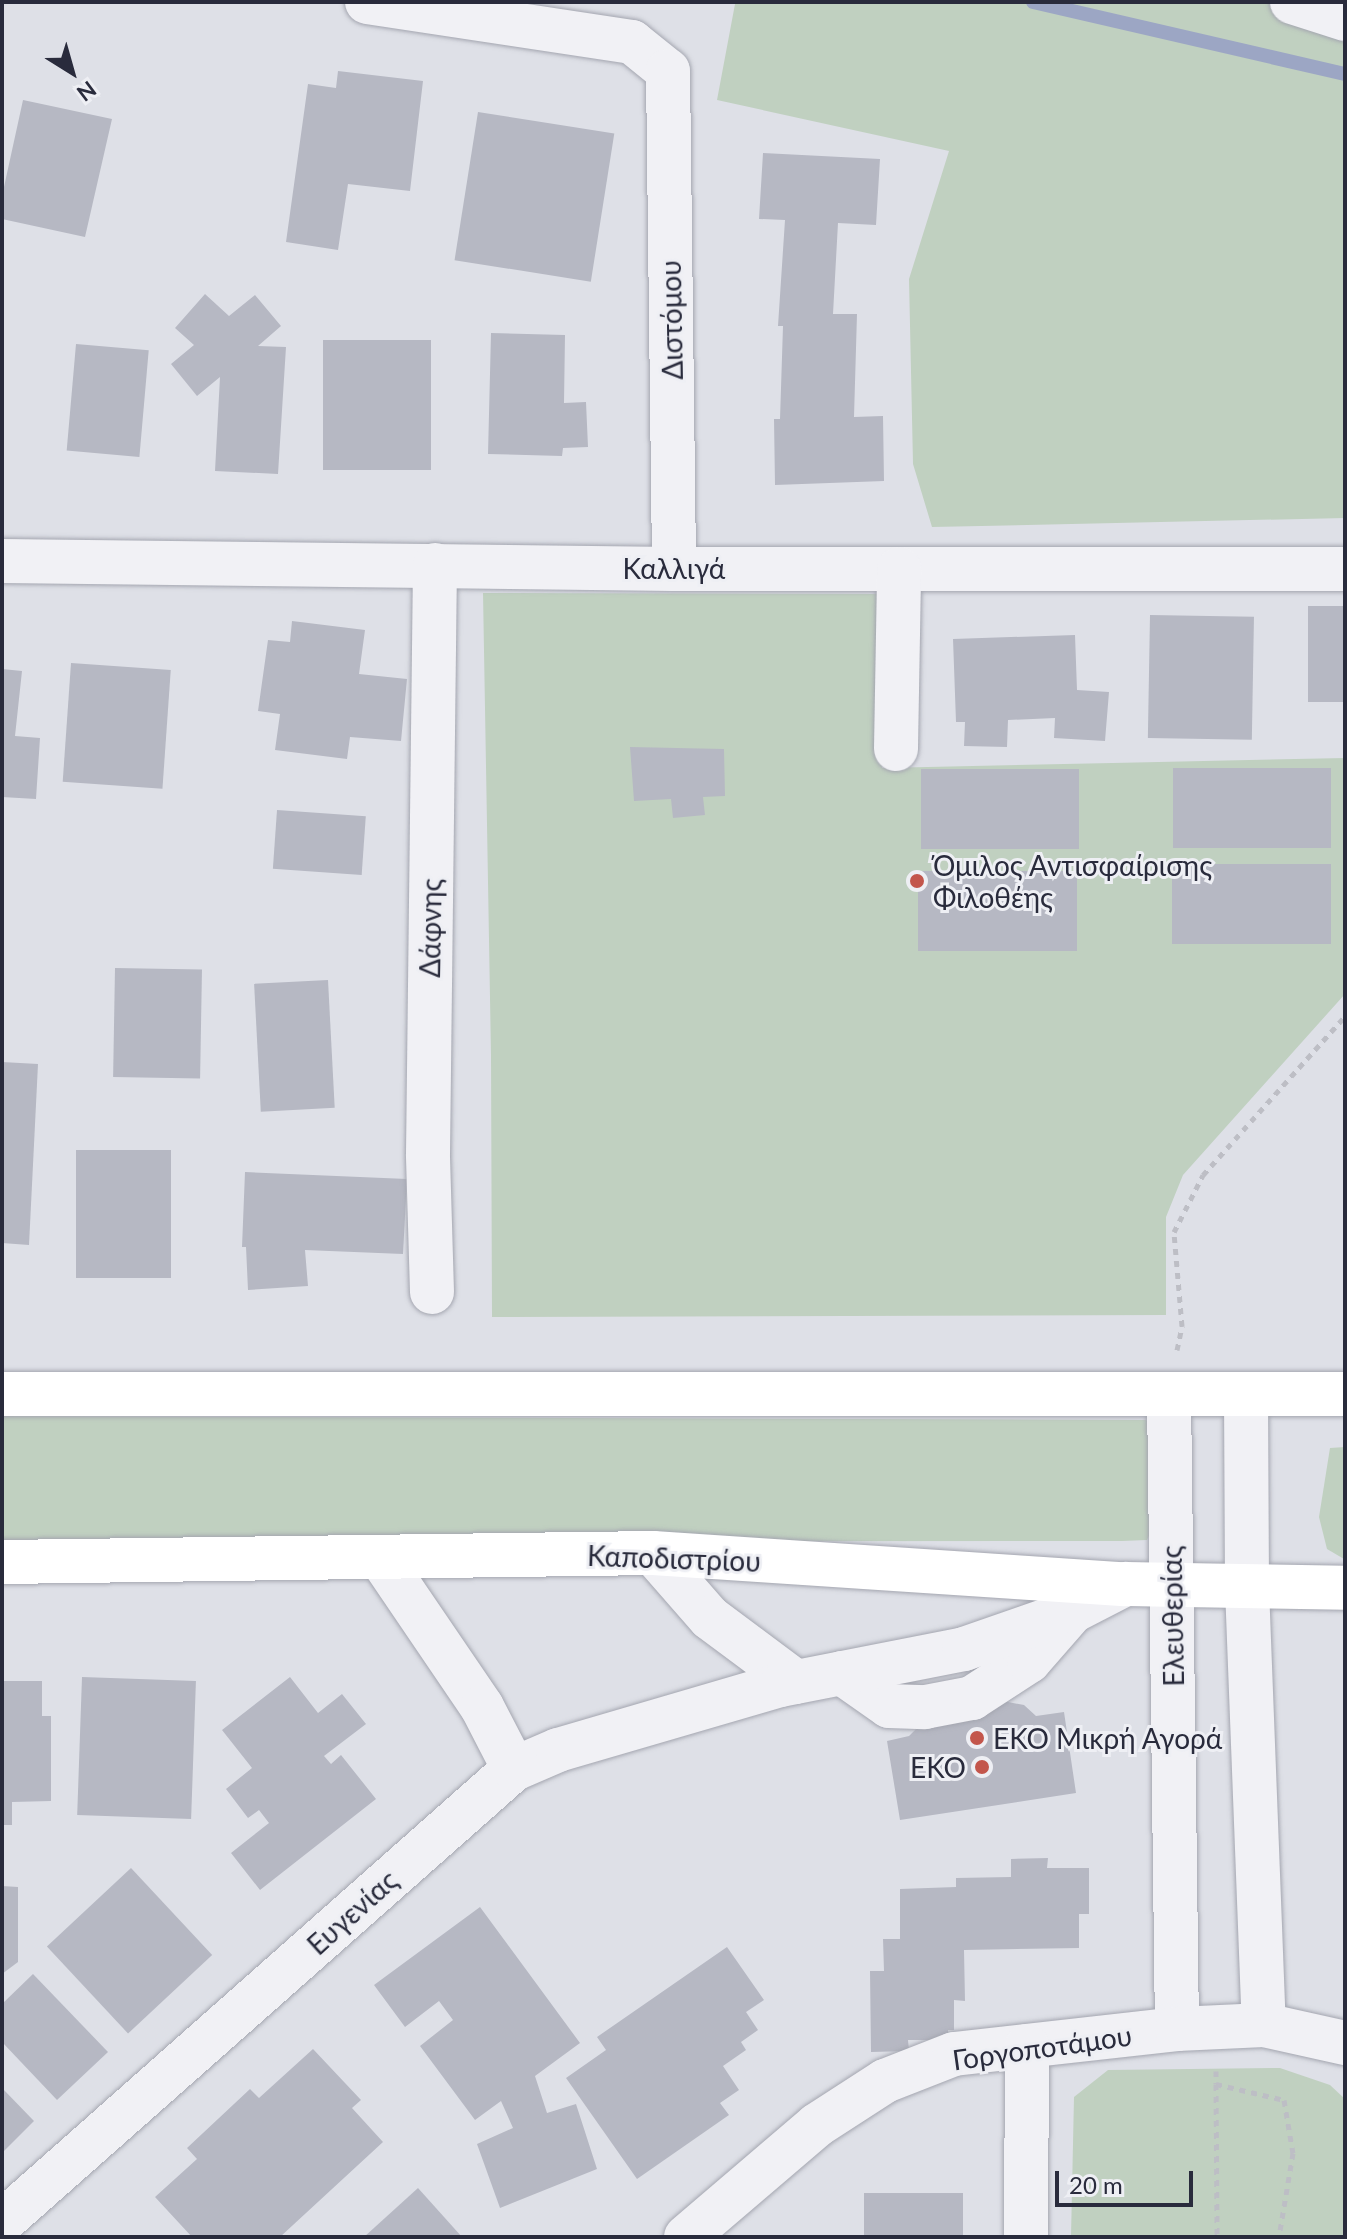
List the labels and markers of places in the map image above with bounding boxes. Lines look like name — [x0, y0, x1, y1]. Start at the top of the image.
place label: Όμιλος Αντισφαίρισης Φιλοθέης — [933, 848, 1213, 914]
marker: Όμιλος Αντισφαίρισης Φιλοθέης — [908, 872, 926, 890]
place label: ΕΚΟ Μικρή Αγορά — [993, 1721, 1223, 1755]
marker: ΕΚΟ Μικρή Αγορά — [968, 1729, 986, 1747]
place label: EKO — [910, 1750, 966, 1784]
marker: EKO — [973, 1758, 991, 1776]

